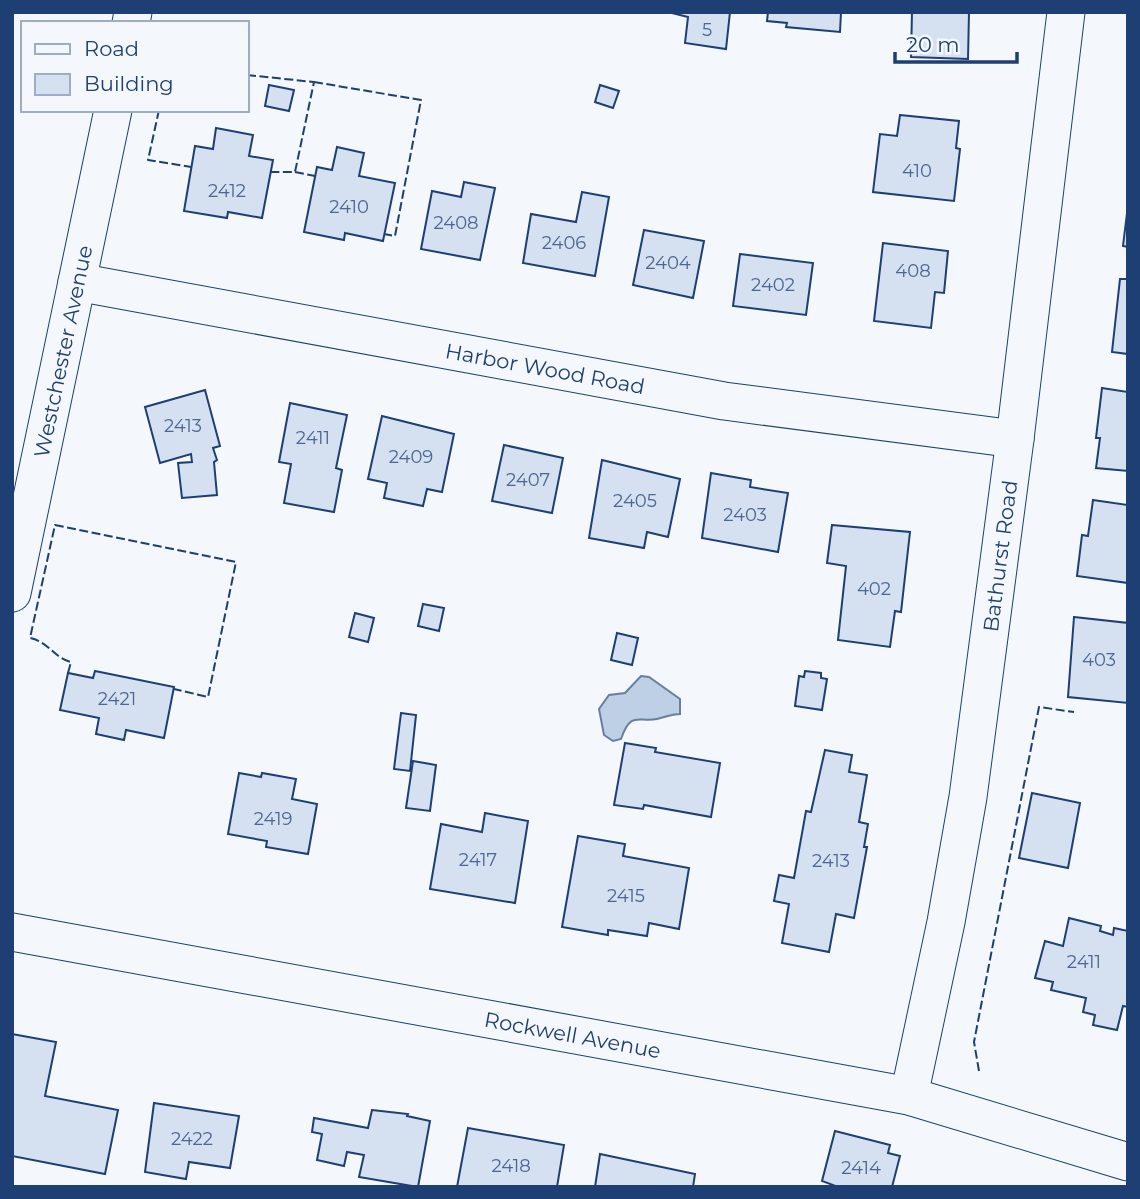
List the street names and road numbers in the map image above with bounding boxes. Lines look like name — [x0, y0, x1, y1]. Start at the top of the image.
street label: Westchester Avenue — [28, 243, 97, 460]
street label: Harbor Wood Road — [443, 338, 647, 399]
street label: Bathurst Road — [977, 479, 1022, 633]
street label: Rockwell Avenue — [482, 1006, 663, 1063]

